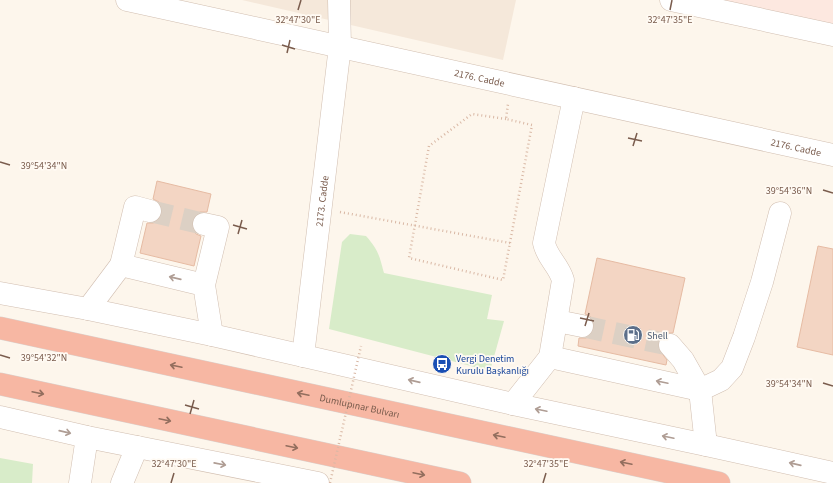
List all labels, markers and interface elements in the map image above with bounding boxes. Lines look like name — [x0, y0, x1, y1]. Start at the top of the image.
text: 32°47'30"E — [275, 13, 321, 27]
text: 32°47'35"E — [647, 13, 693, 27]
street label: 2176. Cadde — [453, 66, 506, 91]
street label: 2176. Cadde — [769, 136, 822, 160]
text: 39°54'34"N — [21, 159, 67, 173]
street label: 2173. Cadde — [312, 175, 332, 228]
text: 39°54'36"N — [766, 184, 812, 198]
one-way arrow — [169, 273, 182, 281]
fuel station icon: Shell — [622, 324, 644, 346]
place label: Shell — [647, 329, 668, 343]
text: 39°54'32"N — [21, 351, 67, 365]
place label: Vergi Denetim Kurulu Başkanlığı — [456, 352, 529, 378]
bus stop icon: Vergi Denetim Kurulu Başkanlığı — [431, 353, 453, 375]
one-way arrow — [170, 362, 183, 370]
one-way arrow — [408, 377, 421, 385]
one-way arrow — [655, 377, 668, 385]
text: 39°54'34"N — [766, 377, 812, 391]
one-way arrow — [31, 389, 44, 397]
one-way arrow — [297, 389, 310, 397]
street label: Dumlupınar Bulvarı — [318, 391, 401, 422]
one-way arrow — [535, 406, 548, 414]
one-way arrow — [158, 416, 171, 424]
one-way arrow — [58, 429, 71, 436]
one-way arrow — [493, 431, 506, 439]
one-way arrow — [662, 432, 675, 440]
one-way arrow — [285, 444, 298, 452]
text: 32°47'30"E — [151, 457, 197, 471]
text: 32°47'35"E — [523, 457, 569, 471]
one-way arrow — [620, 459, 633, 467]
one-way arrow — [213, 460, 226, 468]
one-way arrow — [789, 460, 802, 468]
one-way arrow — [413, 471, 426, 479]

